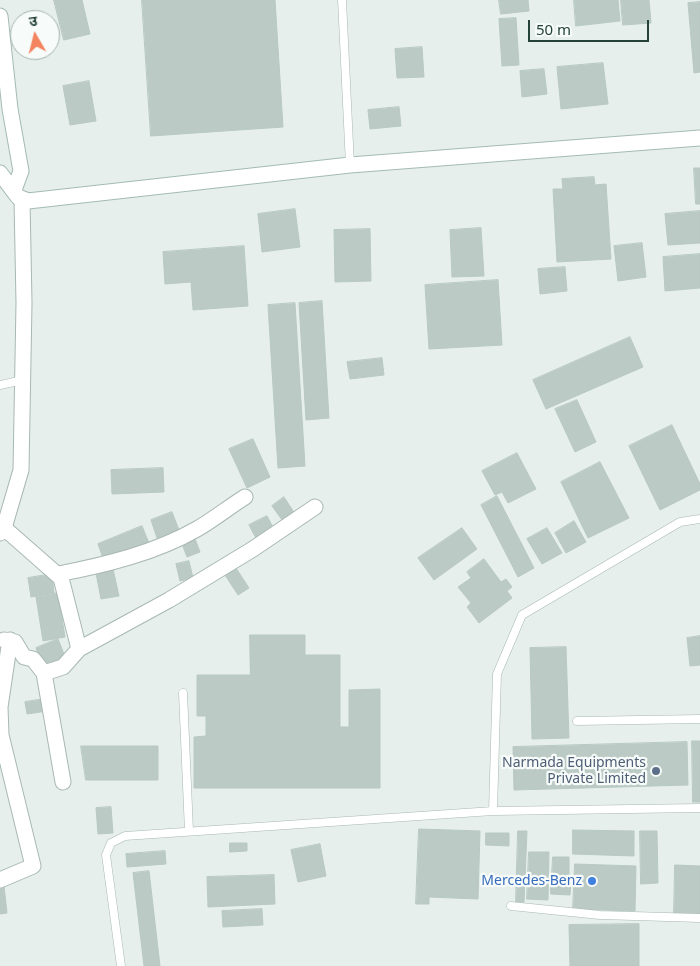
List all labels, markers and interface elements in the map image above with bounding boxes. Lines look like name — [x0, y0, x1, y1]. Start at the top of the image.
north arrow — [10, 10, 60, 60]
scale bar — [530, 10, 651, 42]
text: उ — [28, 11, 38, 31]
text: 50 m — [536, 19, 571, 39]
place label: Narmada Equipments Private Limited — [502, 755, 646, 788]
marker: Narmada Equipments Private Limited — [650, 765, 662, 777]
place label: Mercedes-Benz — [481, 873, 582, 889]
marker: Mercedes-Benz — [586, 875, 598, 887]

